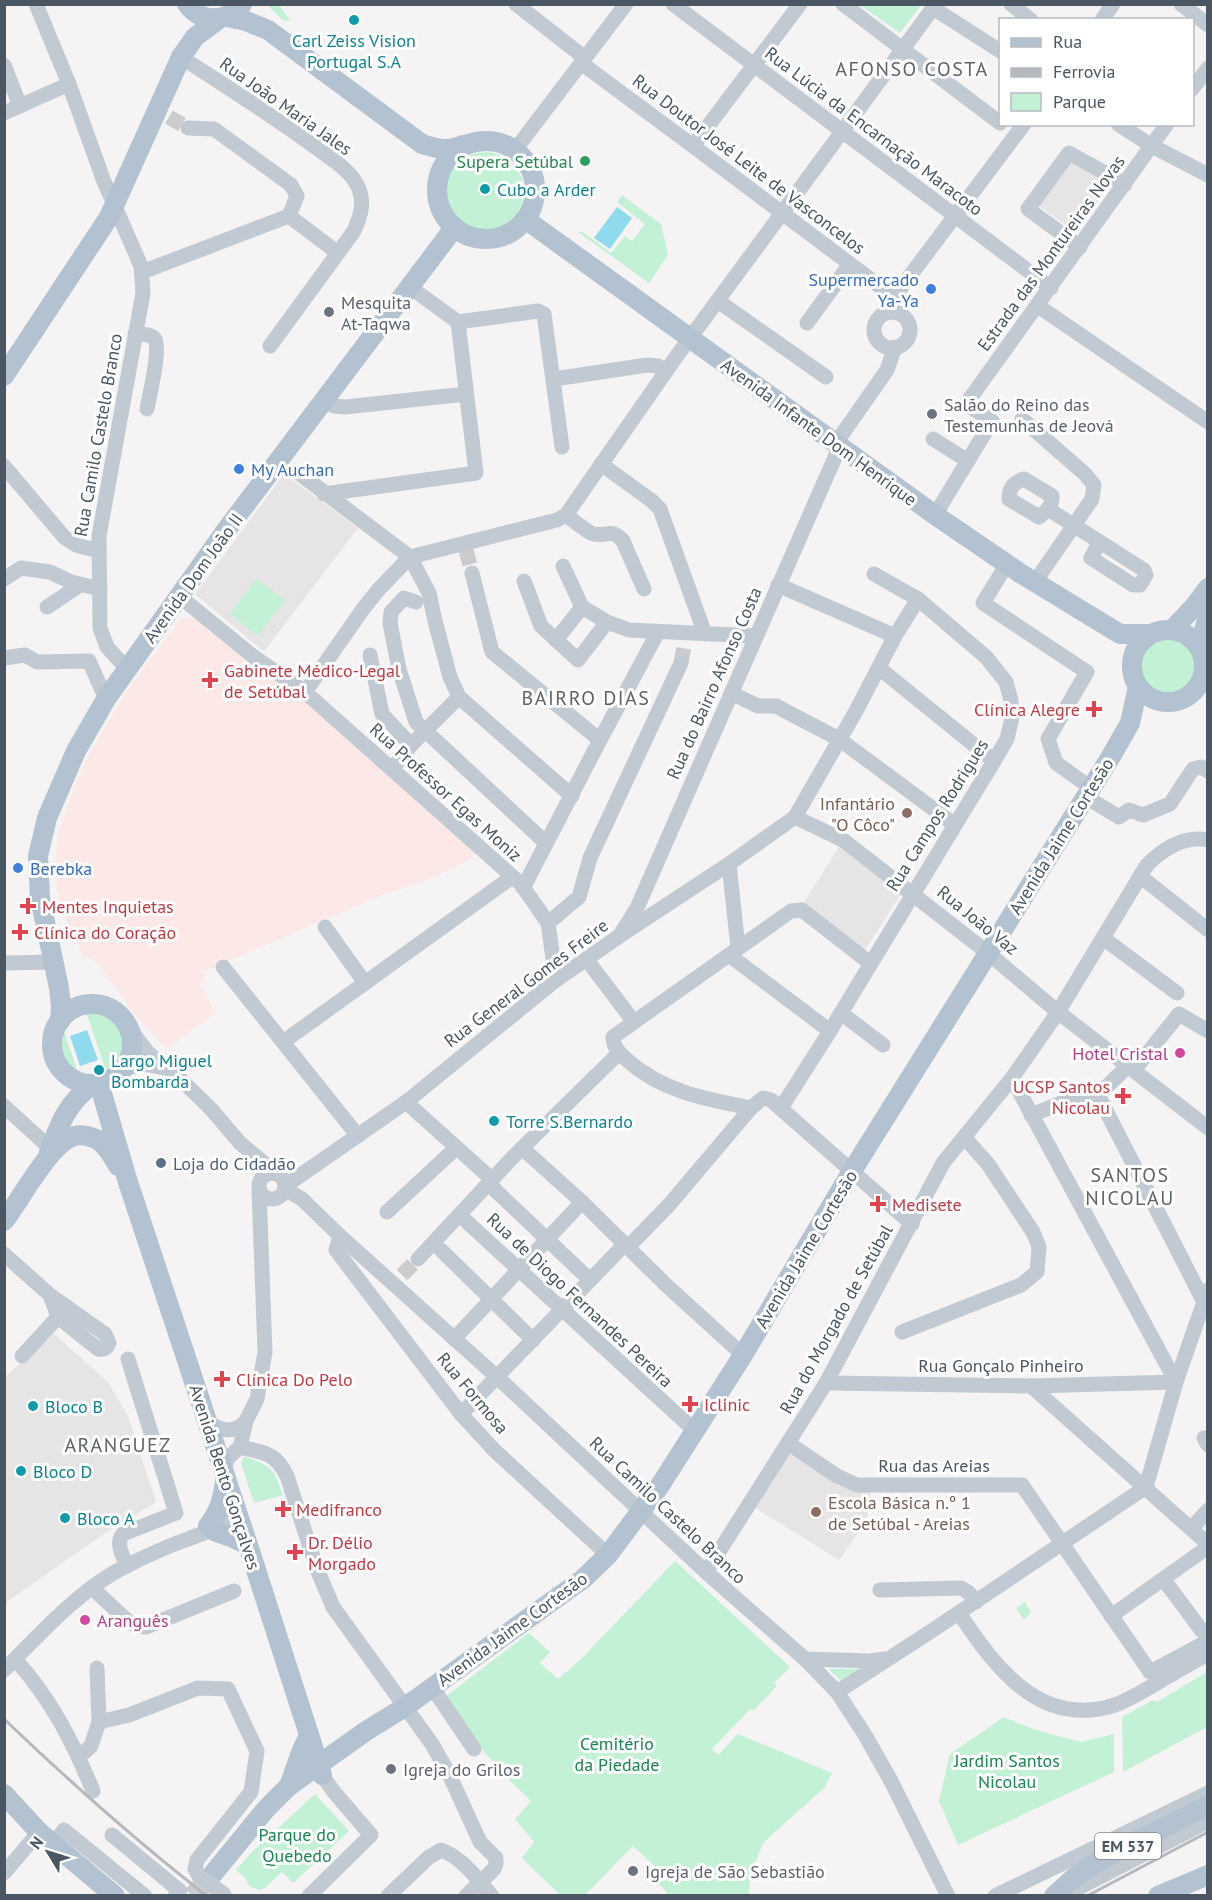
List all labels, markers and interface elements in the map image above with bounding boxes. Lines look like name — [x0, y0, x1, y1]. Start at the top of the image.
marker: Carl Zeiss Vision Portugal S.A — [347, 13, 361, 27]
legend — [999, 18, 1194, 126]
place label: Carl Zeiss Vision Portugal S.A — [292, 29, 416, 73]
text: Rua — [1053, 30, 1082, 53]
street label: Rua Lúcia da Encarnação Maracoto — [760, 41, 988, 221]
street label: Rua João Maria Jales — [215, 52, 357, 160]
district label: AFONSO COSTA — [835, 56, 989, 82]
text: Ferrovia — [1053, 60, 1116, 83]
street label: Rua Doutor José Leite de Vasconcelos — [628, 69, 870, 259]
text: Parque — [1053, 90, 1106, 113]
place label: Supera Setúbal — [457, 150, 574, 173]
street label: Estrada das Montureiras Novas — [972, 151, 1130, 355]
marker: Supera Setúbal — [578, 154, 592, 168]
place label: Cubo a Arder — [497, 178, 596, 201]
marker: Cubo a Arder — [478, 182, 492, 196]
place label: Supermercado Ya-Ya — [808, 268, 919, 312]
marker: Supermercado Ya-Ya — [924, 282, 938, 296]
place label: Mesquita At-Taqwa — [341, 291, 411, 335]
marker: Mesquita At-Taqwa — [322, 305, 336, 319]
street label: Rua Camilo Castelo Branco — [69, 332, 127, 538]
street label: Avenida Infante Dom Henrique — [717, 353, 921, 511]
place label: Salão do Reino das Testemunhas de Jeová — [944, 393, 1114, 437]
marker: Salão do Reino das Testemunhas de Jeová — [925, 407, 939, 421]
place label: My Auchan — [251, 458, 334, 481]
marker: My Auchan — [232, 462, 246, 476]
street label: Avenida Dom João II — [138, 508, 248, 648]
street label: Rua do Bairro Afonso Costa — [661, 583, 767, 783]
place label: Gabinete Médico-Legal de Setúbal — [224, 659, 401, 703]
marker: Gabinete Médico-Legal de Setúbal — [201, 671, 219, 689]
district label: BAIRRO DIAS — [522, 685, 650, 711]
place label: Clínica Alegre — [974, 698, 1080, 721]
marker: Clínica Alegre — [1085, 700, 1103, 718]
street label: Rua Professor Egas Moniz — [365, 718, 527, 866]
street label: Rua Campos Rodrigues — [881, 735, 993, 895]
street label: Avenida Jaime Cortesão — [1003, 753, 1119, 919]
place label: Infantário "O Côco" — [820, 792, 895, 836]
marker: Infantário "O Côco" — [900, 806, 914, 820]
place label: Berebka — [30, 857, 92, 880]
marker: Berebka — [11, 861, 25, 875]
street label: Rua João Vaz — [933, 880, 1023, 960]
place label: Mentes Inquietas — [42, 895, 174, 918]
marker: Mentes Inquietas — [19, 897, 37, 915]
street label: Rua General Gomes Freire — [439, 914, 613, 1052]
place label: Clínica do Coração — [34, 921, 176, 944]
marker: Clínica do Coração — [11, 923, 29, 941]
place label: Hotel Cristal — [1072, 1042, 1169, 1065]
marker: Hotel Cristal — [1173, 1046, 1187, 1060]
place label: Largo Miguel Bombarda — [111, 1049, 213, 1093]
marker: Largo Miguel Bombarda — [92, 1063, 106, 1077]
place label: UCSP Santos Nicolau — [1013, 1075, 1110, 1119]
marker: UCSP Santos Nicolau — [1114, 1087, 1132, 1105]
place label: Torre S.Bernardo — [506, 1110, 633, 1133]
marker: Torre S.Bernardo — [487, 1114, 501, 1128]
place label: Loja do Cidadão — [173, 1152, 296, 1175]
marker: Loja do Cidadão — [154, 1156, 168, 1170]
district label: SANTOS NICOLAU — [1085, 1162, 1175, 1211]
street label: Avenida Jaime Cortesão — [750, 1166, 862, 1332]
place label: Medisete — [892, 1193, 962, 1216]
marker: Medisete — [869, 1195, 887, 1213]
street label: Rua de Diogo Fernandes Pereira — [482, 1208, 678, 1392]
street label: Rua do Morgado de Setúbal — [774, 1220, 898, 1418]
street label: Rua Formosa — [432, 1347, 514, 1439]
street label: Rua Gonçalo Pinheiro — [918, 1354, 1084, 1377]
place label: Clínica Do Pelo — [236, 1368, 353, 1391]
marker: Clínica Do Pelo — [213, 1370, 231, 1388]
street label: Avenida Bento Gonçalves — [184, 1381, 266, 1573]
place label: Iclinic — [704, 1393, 750, 1416]
place label: Bloco B — [45, 1395, 103, 1418]
marker: Iclinic — [681, 1395, 699, 1413]
marker: Bloco B — [26, 1399, 40, 1413]
street label: Rua Camilo Castelo Branco — [585, 1431, 751, 1589]
district label: ARANGUEZ — [64, 1432, 172, 1458]
street label: Rua das Areias — [878, 1454, 990, 1477]
place label: Bloco D — [33, 1460, 92, 1483]
marker: Bloco D — [14, 1464, 28, 1478]
place label: Escola Básica n.º 1 de Setúbal - Areias — [828, 1491, 971, 1535]
place label: Medifranco — [296, 1498, 382, 1521]
marker: Medifranco — [274, 1500, 292, 1518]
marker: Escola Básica n.º 1 de Setúbal - Areias — [809, 1505, 823, 1519]
place label: Bloco A — [77, 1507, 135, 1530]
marker: Bloco A — [58, 1511, 72, 1525]
place label: Dr. Délio Morgado — [308, 1531, 376, 1575]
marker: Dr. Délio Morgado — [286, 1543, 304, 1561]
street label: Avenida Jaime Cortesão — [432, 1567, 592, 1691]
place label: Aranguês — [97, 1609, 169, 1632]
marker: Aranguês — [78, 1613, 92, 1627]
park label: Cemitério da Piedade — [575, 1732, 659, 1776]
park label: Jardim Santos Nicolau — [953, 1749, 1060, 1793]
place label: Igreja do Grilos — [403, 1758, 520, 1781]
marker: Igreja do Grilos — [384, 1762, 398, 1776]
north arrow — [18, 1822, 78, 1882]
park label: Parque do Quebedo — [258, 1823, 336, 1867]
text: N — [25, 1832, 47, 1853]
road number: EM 537 — [1095, 1833, 1161, 1859]
place label: Igreja de São Sebastião — [645, 1860, 825, 1883]
marker: Igreja de São Sebastião — [626, 1864, 640, 1878]

